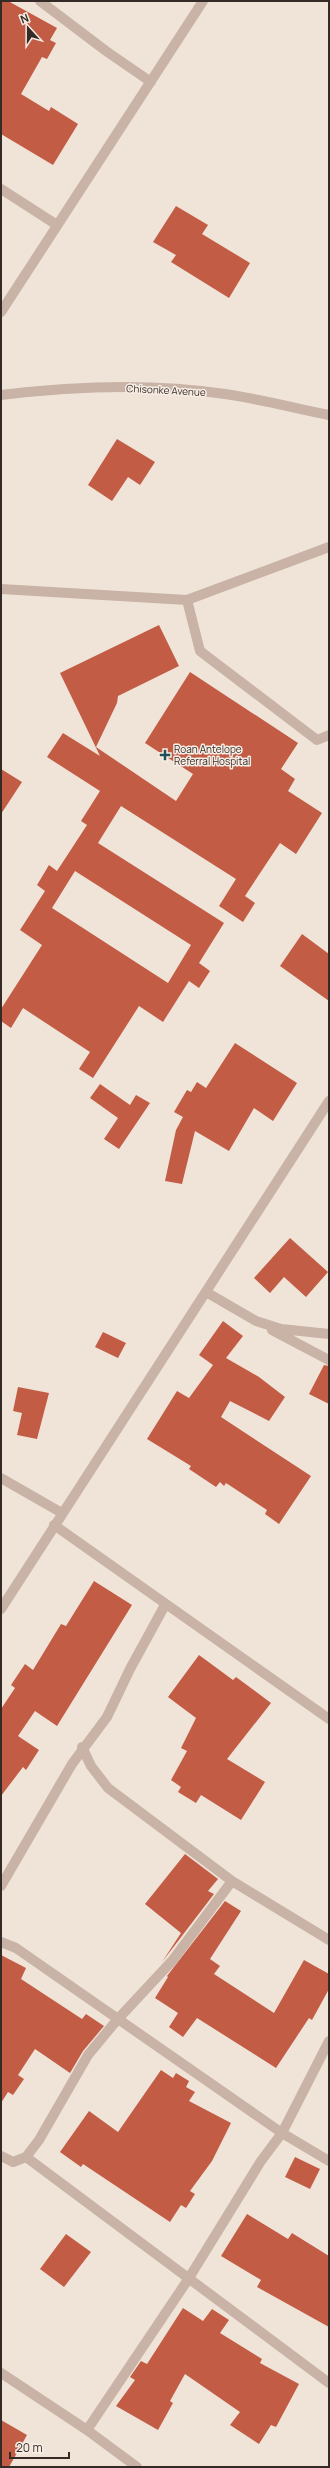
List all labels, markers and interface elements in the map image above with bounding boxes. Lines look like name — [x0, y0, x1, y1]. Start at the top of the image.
north arrow — [8, 8, 48, 48]
text: N — [18, 10, 31, 27]
street label: Chisonke Avenue — [126, 381, 206, 399]
place label: Roan Antelope Referral Hospital — [174, 742, 250, 768]
marker: Roan Antelope Referral Hospital — [159, 749, 171, 761]
scale bar — [10, 2434, 69, 2460]
text: 20 m — [16, 2439, 43, 2456]

